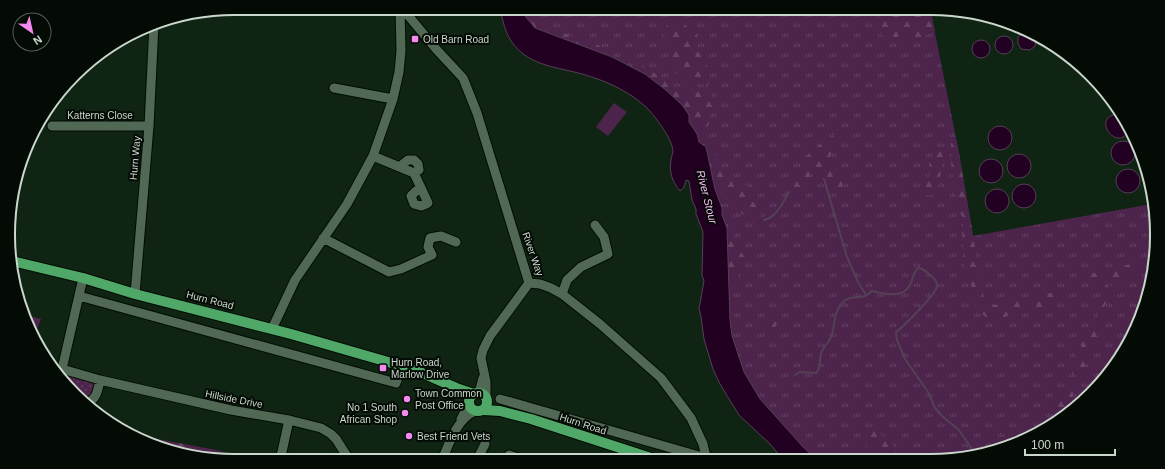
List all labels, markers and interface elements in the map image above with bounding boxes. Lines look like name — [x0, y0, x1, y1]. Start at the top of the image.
north arrow — [12, 12, 52, 52]
text: N — [31, 33, 44, 48]
marker: Old Barn Road — [410, 34, 420, 44]
place label: Old Barn Road — [423, 34, 489, 45]
street label: Katterns Close — [67, 110, 133, 121]
street label: Hurn Way — [128, 136, 142, 180]
water label: River Stour — [695, 169, 720, 226]
street label: River Way — [520, 231, 546, 277]
street label: Hurn Road — [185, 289, 235, 311]
place label: Hurn Road, Marlow Drive — [391, 357, 450, 380]
marker: Hurn Road, Marlow Drive — [378, 363, 388, 373]
street label: Hillside Drive — [204, 388, 264, 410]
place label: Town Common Post Office — [415, 388, 482, 411]
marker: Town Common Post Office — [402, 394, 412, 404]
place label: No 1 South African Shop — [340, 402, 397, 425]
marker: No 1 South African Shop — [400, 408, 410, 418]
street label: Hurn Road — [558, 411, 608, 437]
marker: Best Friend Vets — [404, 431, 414, 441]
place label: Best Friend Vets — [417, 431, 490, 442]
scale bar — [1025, 431, 1115, 457]
text: 100 m — [1031, 438, 1064, 452]

